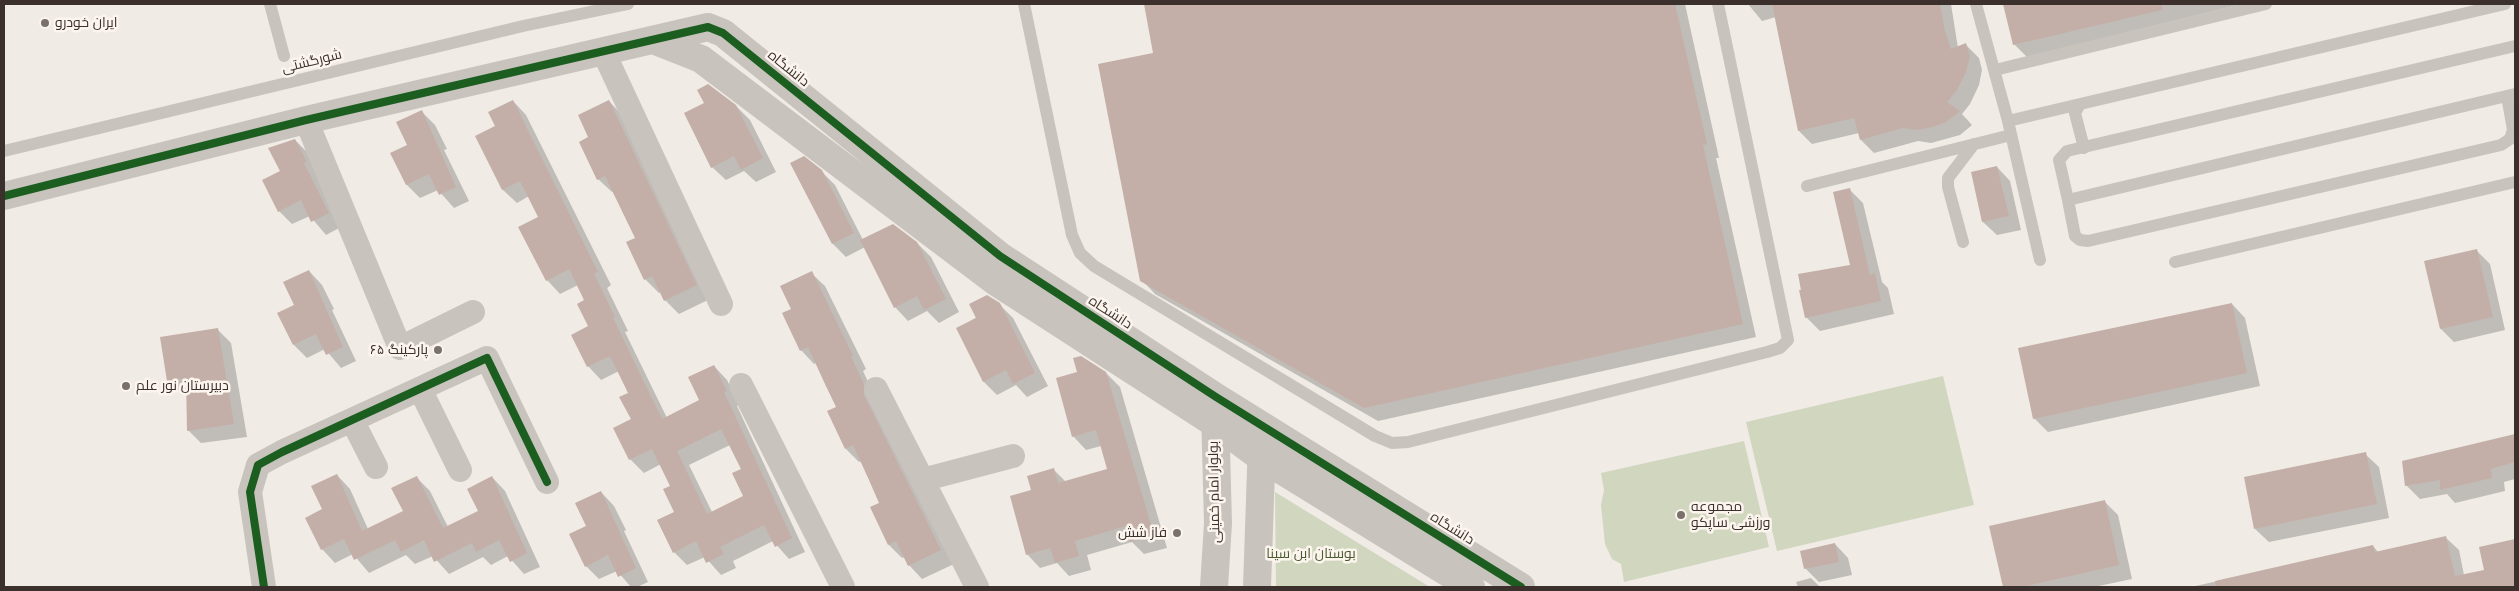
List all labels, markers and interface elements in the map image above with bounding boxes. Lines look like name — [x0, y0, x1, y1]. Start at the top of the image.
place label: ایران خودرو — [55, 15, 117, 31]
marker: ایران خودرو — [39, 17, 51, 29]
street label: شورگشتی — [280, 46, 344, 78]
street label: دانشگاه — [764, 47, 812, 91]
street label: دانشگاه — [1085, 293, 1135, 333]
place label: پارکینگ ۶۵ — [370, 342, 428, 358]
marker: پارکینگ ۶۵ — [432, 344, 444, 356]
place label: دبیرستان نور علم — [136, 378, 229, 394]
marker: دبیرستان نور علم — [120, 380, 132, 392]
street label: بولوار امام خمینی — [1206, 441, 1224, 543]
place label: مجموعه ورزشی ساپکو — [1691, 499, 1770, 532]
street label: دانشگاه — [1427, 509, 1477, 549]
marker: مجموعه ورزشی ساپکو — [1675, 509, 1687, 521]
place label: فاز شش — [1118, 525, 1167, 541]
marker: فاز شش — [1171, 527, 1183, 539]
park label: بوستان ابن سینا — [1266, 546, 1356, 562]

